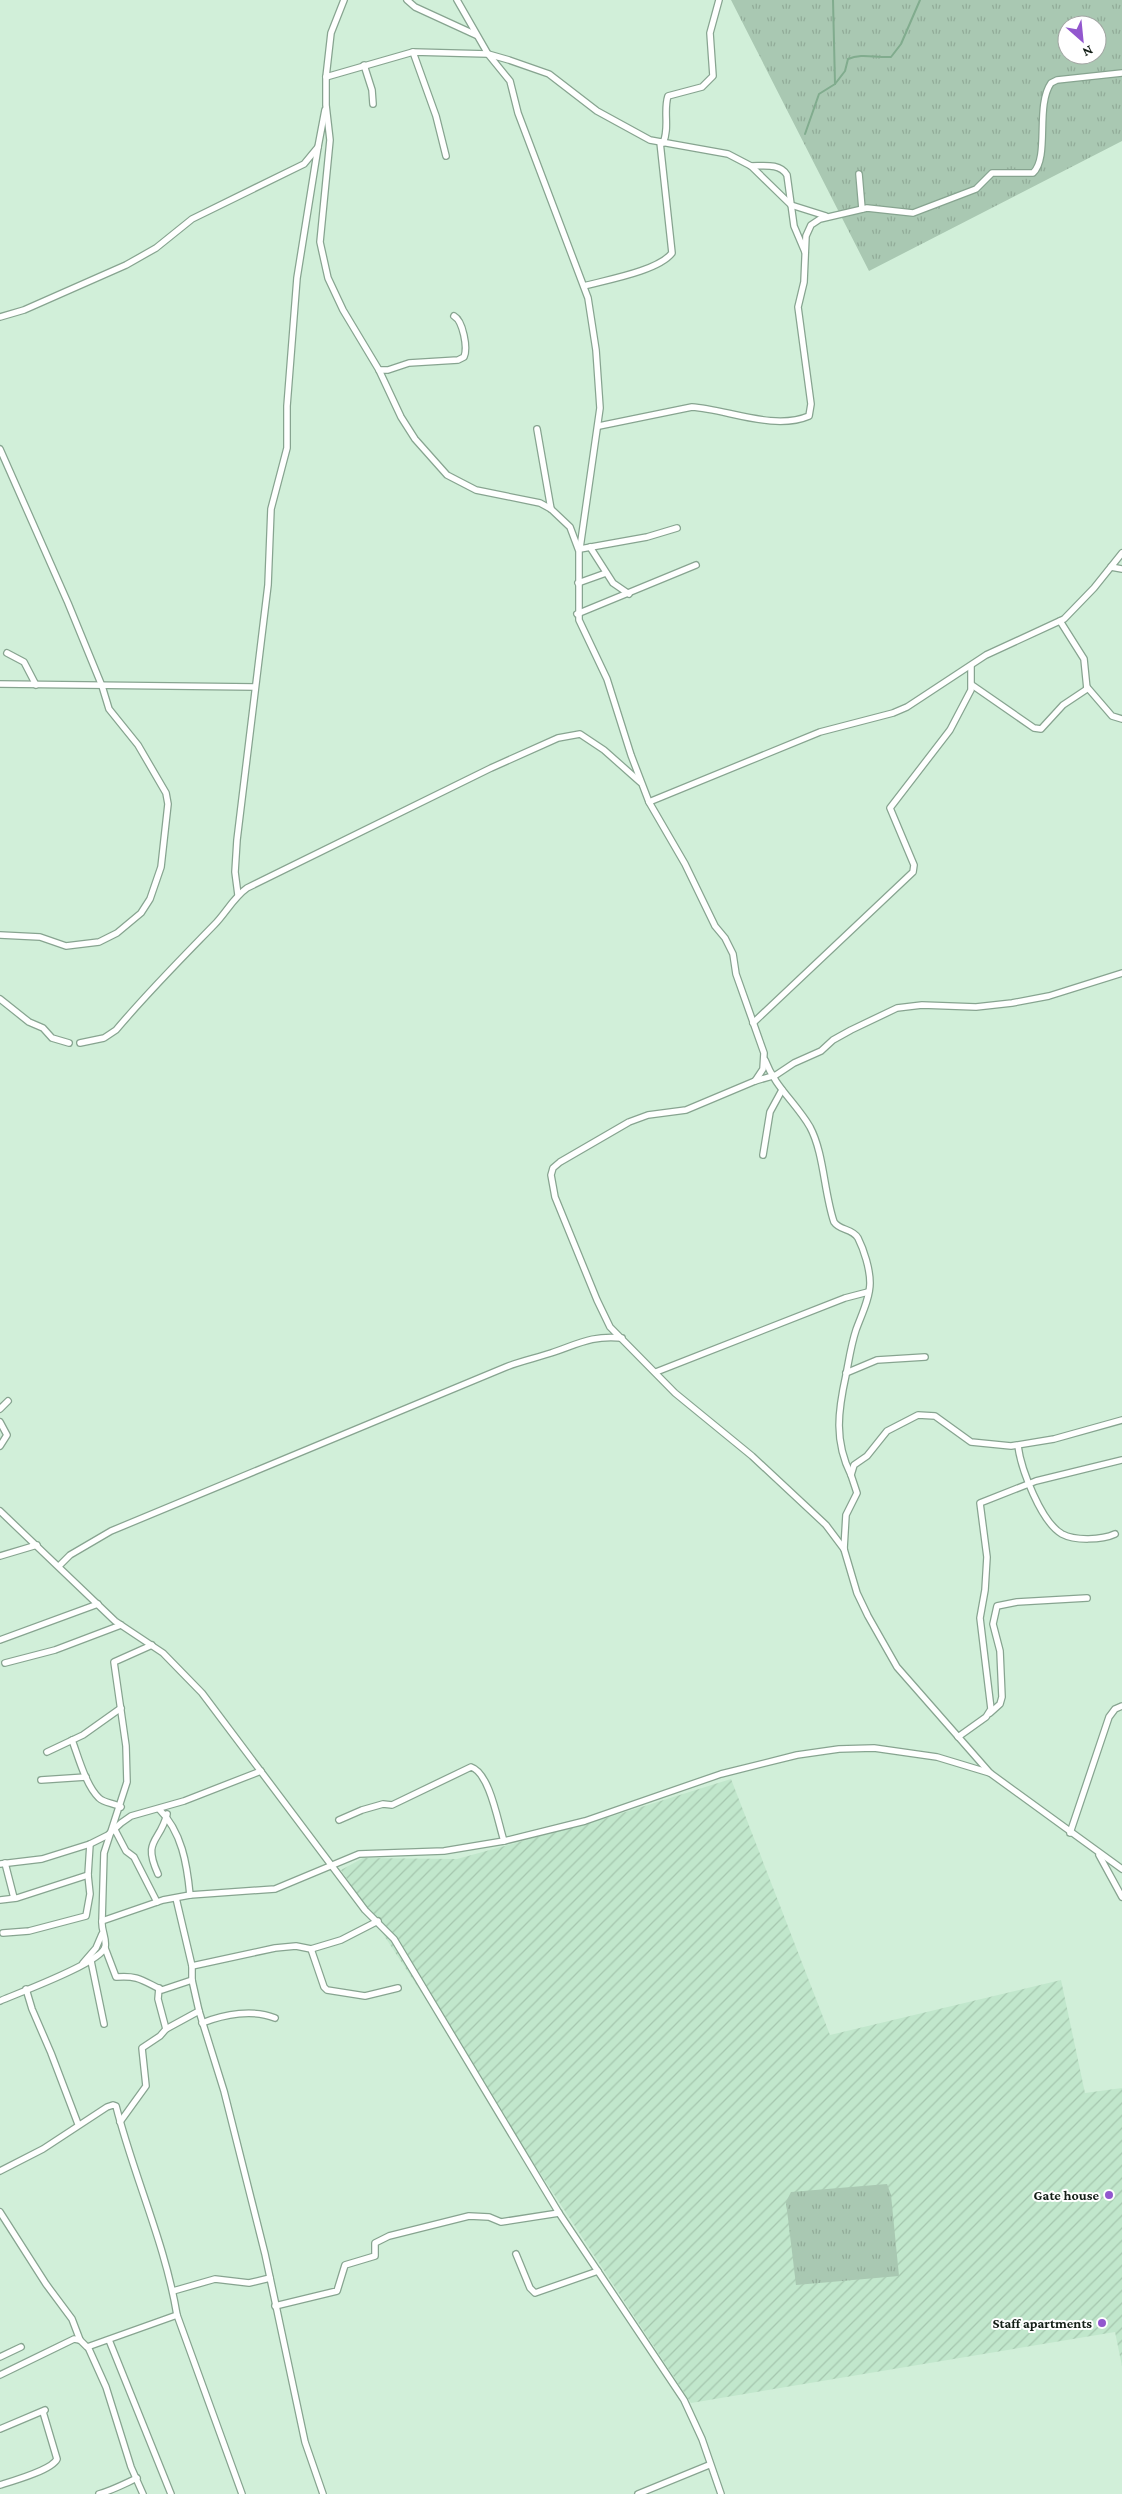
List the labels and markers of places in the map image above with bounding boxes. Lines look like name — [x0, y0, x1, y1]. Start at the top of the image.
place label: Gate house — [1034, 2187, 1099, 2203]
marker: Gate house — [1103, 2189, 1115, 2201]
place label: Staff apartments — [992, 2315, 1092, 2331]
marker: Staff apartments — [1096, 2317, 1108, 2329]

